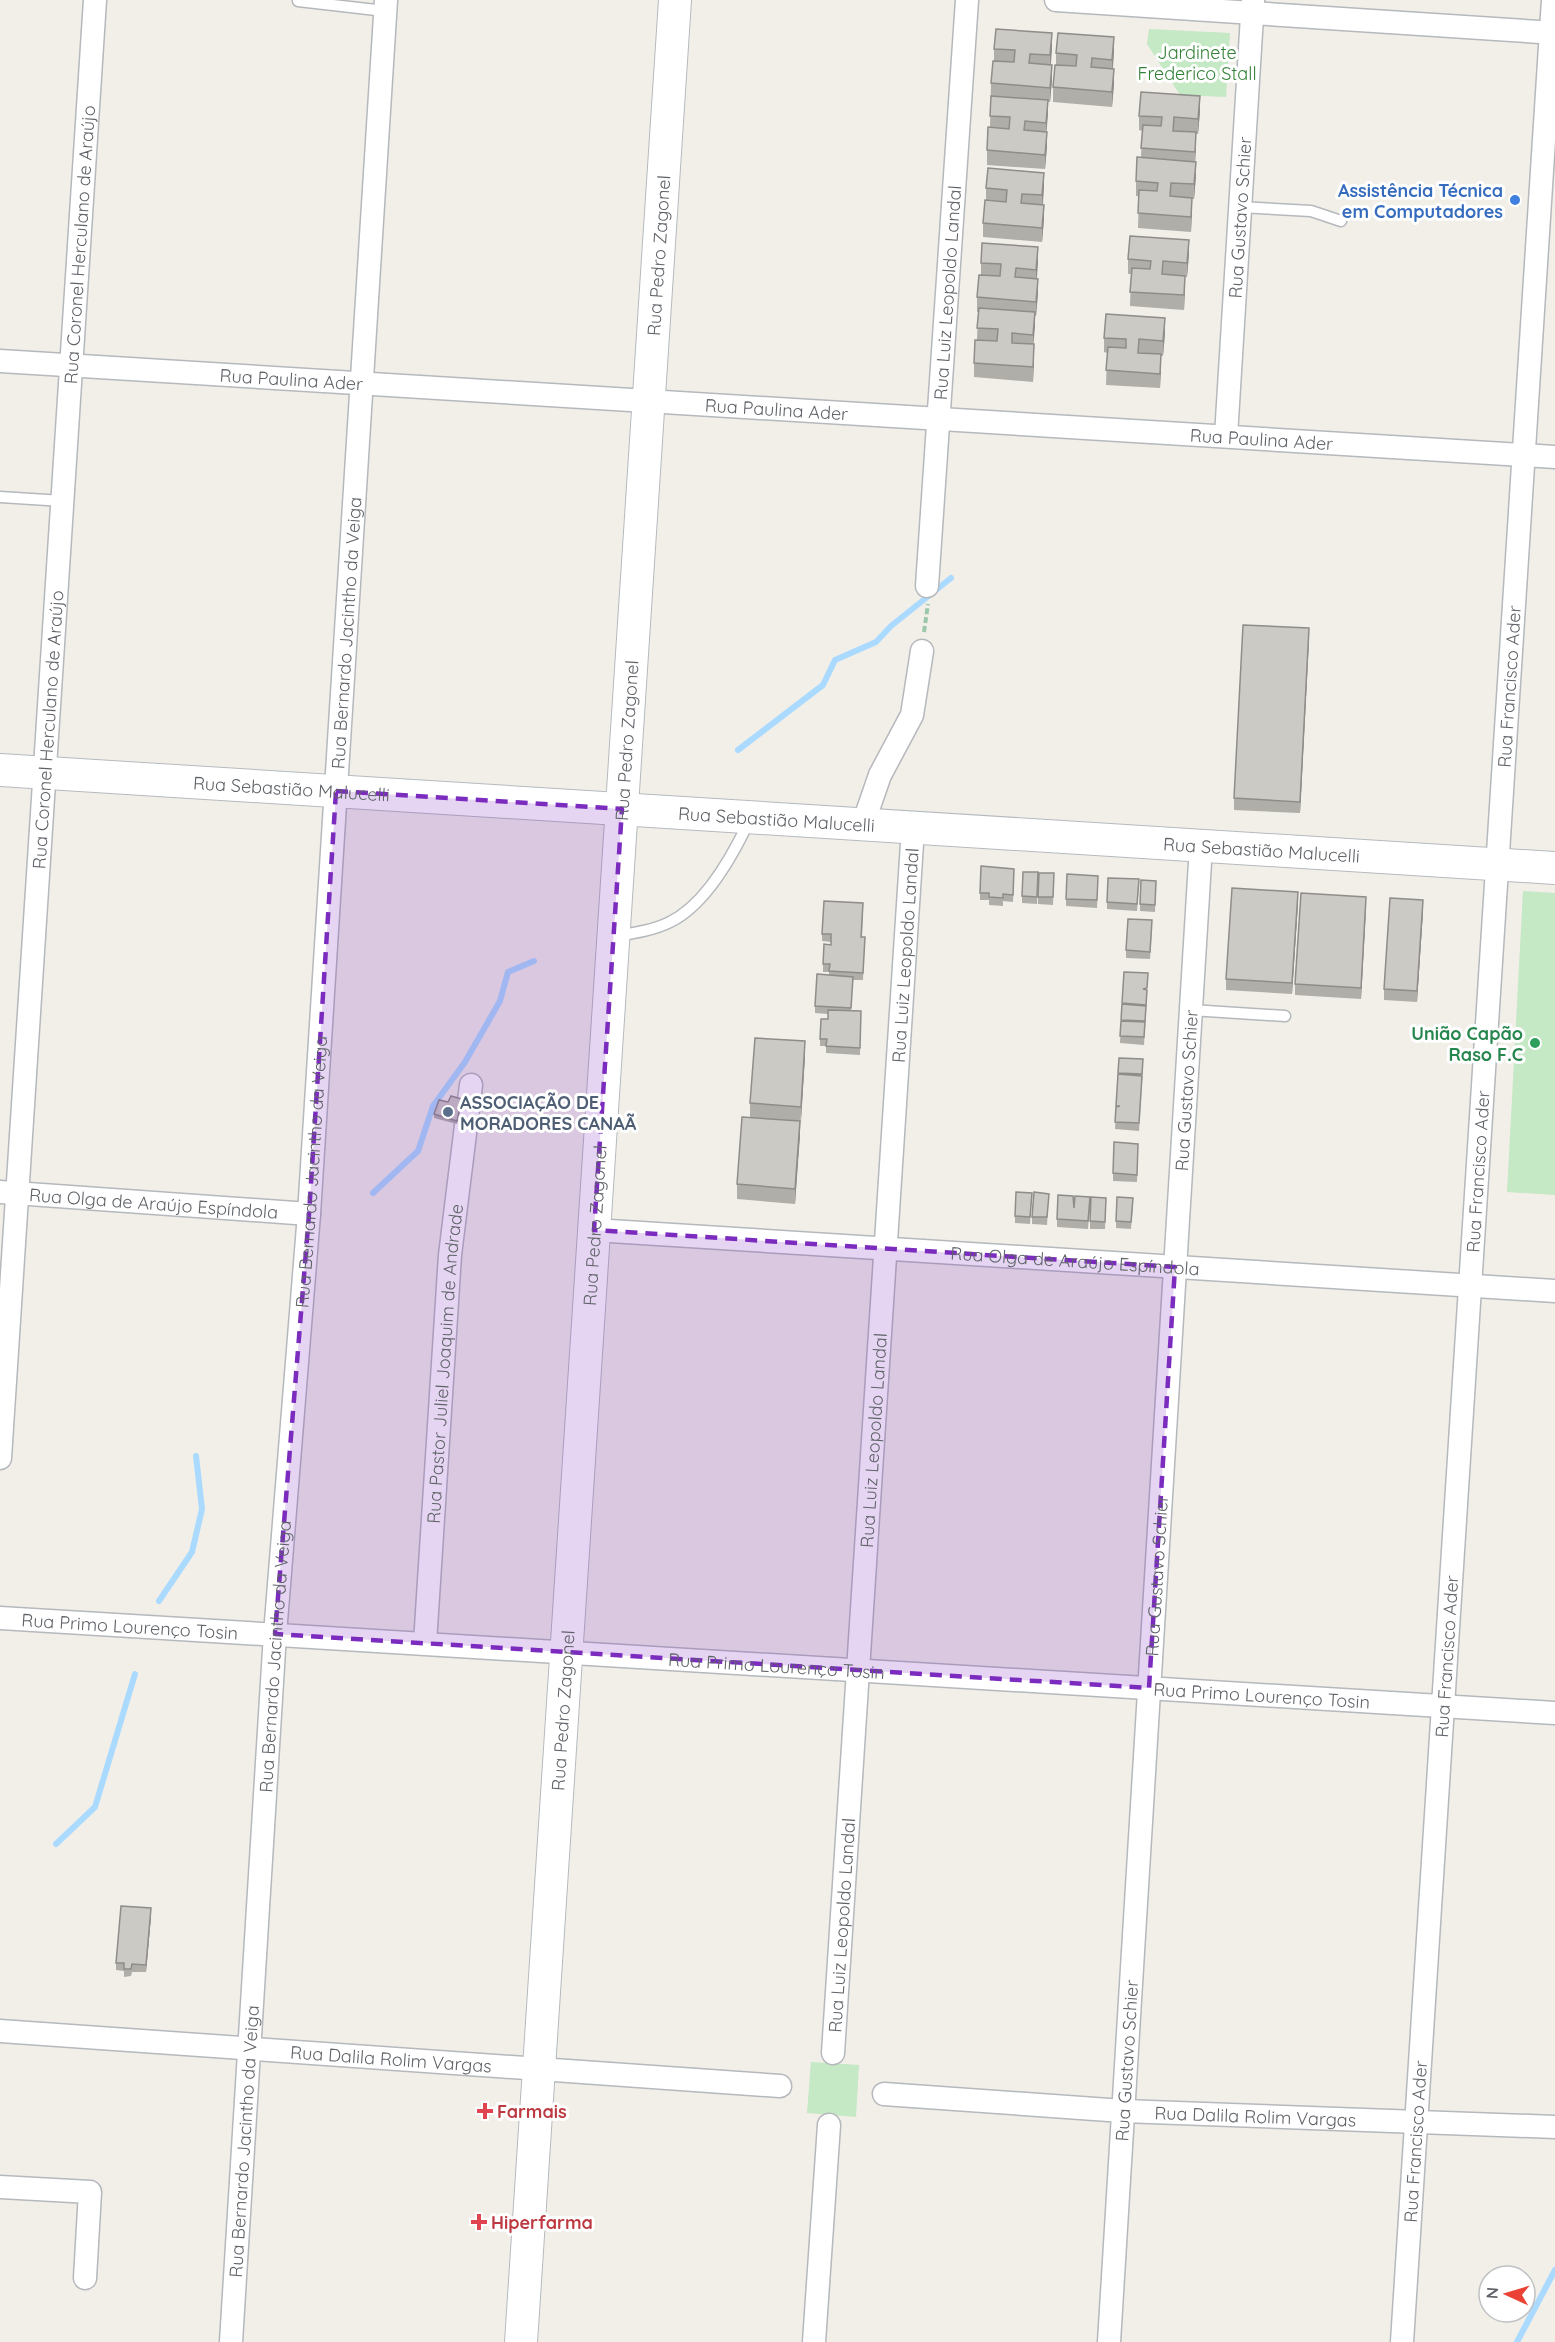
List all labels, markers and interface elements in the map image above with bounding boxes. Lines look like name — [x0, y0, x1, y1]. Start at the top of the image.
park label: Jardinete Frederico Stall — [1137, 41, 1257, 85]
street label: Rua Coronel Herculano de Araújo — [59, 104, 100, 385]
street label: Rua Gustavo Schier — [1223, 136, 1256, 299]
street label: Rua Pedro Zagonel — [641, 174, 675, 337]
place label: Assistência Técnica em Computadores — [1338, 179, 1503, 223]
street label: Rua Luiz Leopoldo Landal — [928, 185, 966, 401]
marker: Assistência Técnica em Computadores — [1508, 193, 1522, 207]
street label: Rua Paulina Ader — [219, 363, 364, 395]
street label: Rua Paulina Ader — [704, 393, 849, 425]
street label: Rua Paulina Ader — [1189, 423, 1334, 455]
street label: Rua Bernardo Jacintho da Veiga — [326, 496, 366, 770]
street label: Rua Coronel Herculano de Araújo — [27, 589, 68, 870]
street label: Rua Francisco Ader — [1492, 605, 1525, 768]
street label: Rua Pedro Zagonel — [610, 659, 643, 822]
street label: Rua Sebastião Malucelli — [192, 771, 390, 806]
street label: Rua Sebastião Malucelli — [677, 801, 876, 837]
street label: Rua Sebastião Malucelli — [1162, 832, 1361, 867]
street label: Rua Luiz Leopoldo Landal — [886, 847, 923, 1063]
street label: Rua Gustavo Schier — [1170, 1009, 1202, 1172]
place label: União Capão Raso F.C — [1411, 1022, 1523, 1066]
street label: Rua Bernardo Jacintho da Veiga — [290, 1035, 332, 1309]
marker: União Capão Raso F.C — [1528, 1036, 1542, 1050]
street label: Rua Francisco Ader — [1461, 1090, 1494, 1253]
place label: ASSOCIAÇÃO DE MORADORES CANAÃ — [460, 1091, 637, 1135]
marker: ASSOCIAÇÃO DE MORADORES CANAÃ — [441, 1105, 455, 1119]
street label: Rua Pedro Zagonel — [578, 1144, 611, 1306]
street label: Rua Olga de Araújo Espíndola — [28, 1183, 279, 1223]
street label: Rua Pastor Juliel Joaquim de Andrade — [421, 1202, 468, 1524]
street label: Rua Olga de Araújo Espíndola — [950, 1241, 1200, 1280]
street label: Rua Luiz Leopoldo Landal — [855, 1332, 892, 1548]
street label: Rua Gustavo Schier — [1140, 1494, 1173, 1657]
street label: Rua Bernardo Jacintho da Veiga — [254, 1519, 296, 1793]
street label: Rua Francisco Ader — [1429, 1575, 1463, 1738]
street label: Rua Primo Lourenço Tosin — [21, 1608, 239, 1644]
street label: Rua Pedro Zagonel — [546, 1629, 579, 1791]
street label: Rua Primo Lourenço Tosin — [668, 1647, 886, 1684]
street label: Rua Primo Lourenço Tosin — [1153, 1677, 1371, 1713]
street label: Rua Luiz Leopoldo Landal — [823, 1817, 860, 2033]
street label: Rua Gustavo Schier — [1110, 1979, 1143, 2142]
street label: Rua Bernardo Jacintho da Veiga — [224, 2005, 263, 2278]
street label: Rua Dalila Rolim Vargas — [290, 2040, 493, 2077]
street label: Rua Francisco Ader — [1398, 2060, 1432, 2223]
place label: Farmais — [497, 2100, 567, 2123]
street label: Rua Dalila Rolim Vargas — [1154, 2101, 1357, 2131]
marker: Farmais — [478, 2104, 492, 2118]
place label: Hiperfarma — [491, 2211, 593, 2234]
marker: Hiperfarma — [472, 2215, 486, 2229]
north arrow — [1477, 2264, 1537, 2324]
text: N — [1482, 2286, 1502, 2300]

